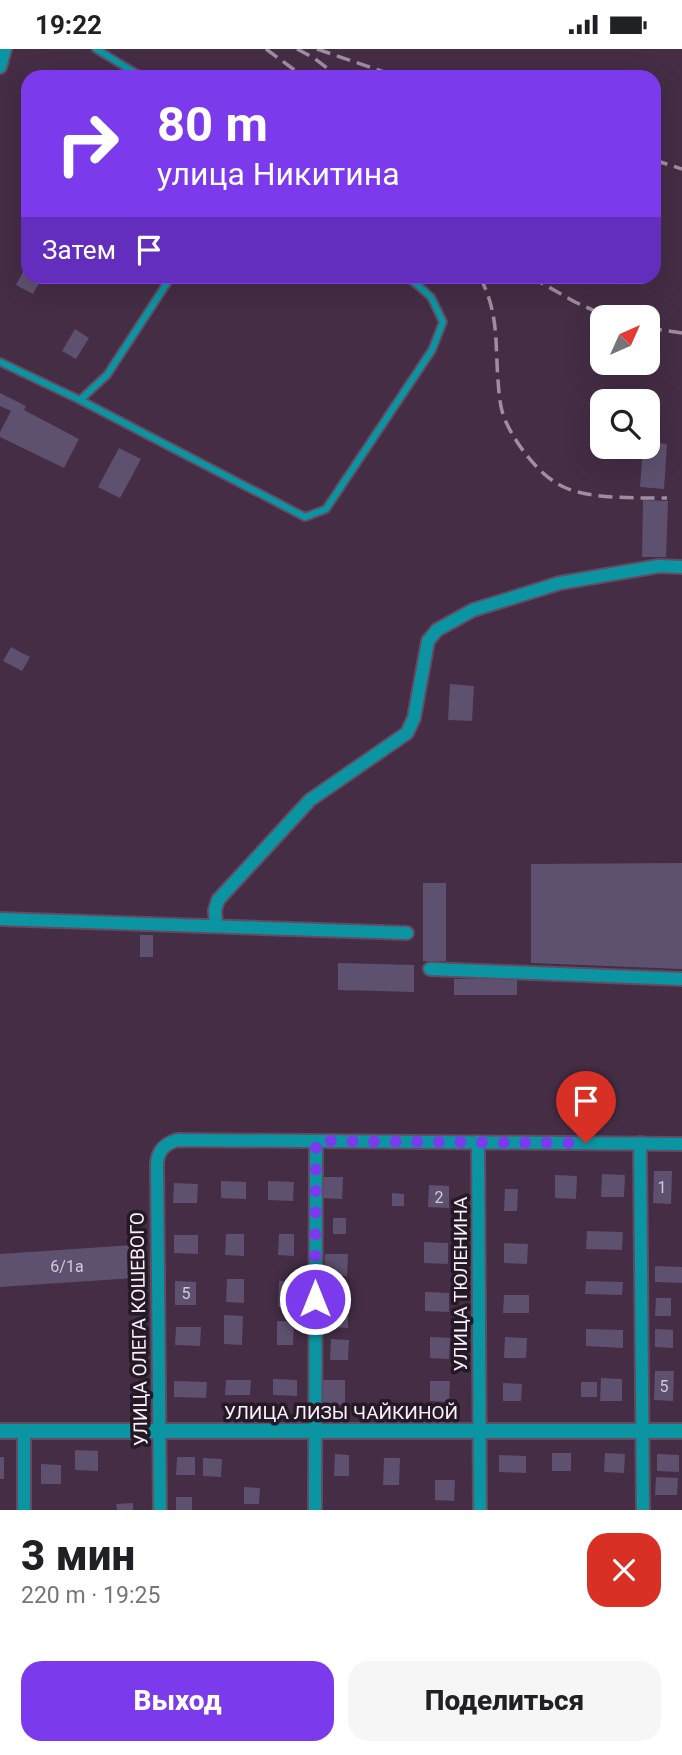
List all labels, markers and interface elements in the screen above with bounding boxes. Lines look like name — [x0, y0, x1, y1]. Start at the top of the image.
text: 19:22 — [35, 10, 102, 40]
text: 80 m — [157, 96, 268, 153]
icon: right — [42, 98, 133, 189]
text: улица Никитина — [157, 155, 400, 193]
icon: arrive — [130, 231, 168, 269]
text: Затем — [42, 235, 116, 265]
north arrow — [590, 305, 660, 375]
map controls — [590, 305, 660, 459]
button: search — [590, 389, 660, 459]
pin — [556, 1071, 616, 1143]
icon: arrive — [567, 1082, 605, 1120]
house number: 1 — [658, 1178, 667, 1197]
house number: 2 — [435, 1188, 444, 1207]
street label: УЛИЦА ТЮЛЕНИНА — [449, 1196, 472, 1371]
street label: УЛИЦА ОЛЕГА КОШЕВОГО — [125, 1212, 153, 1446]
house number: 6/1а — [50, 1257, 84, 1276]
position arrow — [278, 1262, 352, 1336]
house number: 5 — [182, 1284, 191, 1303]
house number: 5 — [660, 1377, 669, 1396]
street label: УЛИЦА ЛИЗЫ ЧАЙКИНОЙ — [224, 1401, 458, 1424]
text: 3 мин — [21, 1531, 135, 1580]
button: close — [587, 1533, 661, 1607]
text: 220 m · 19:25 — [21, 1582, 160, 1609]
button: Выход — [21, 1661, 334, 1741]
button: Поделиться — [348, 1661, 661, 1741]

